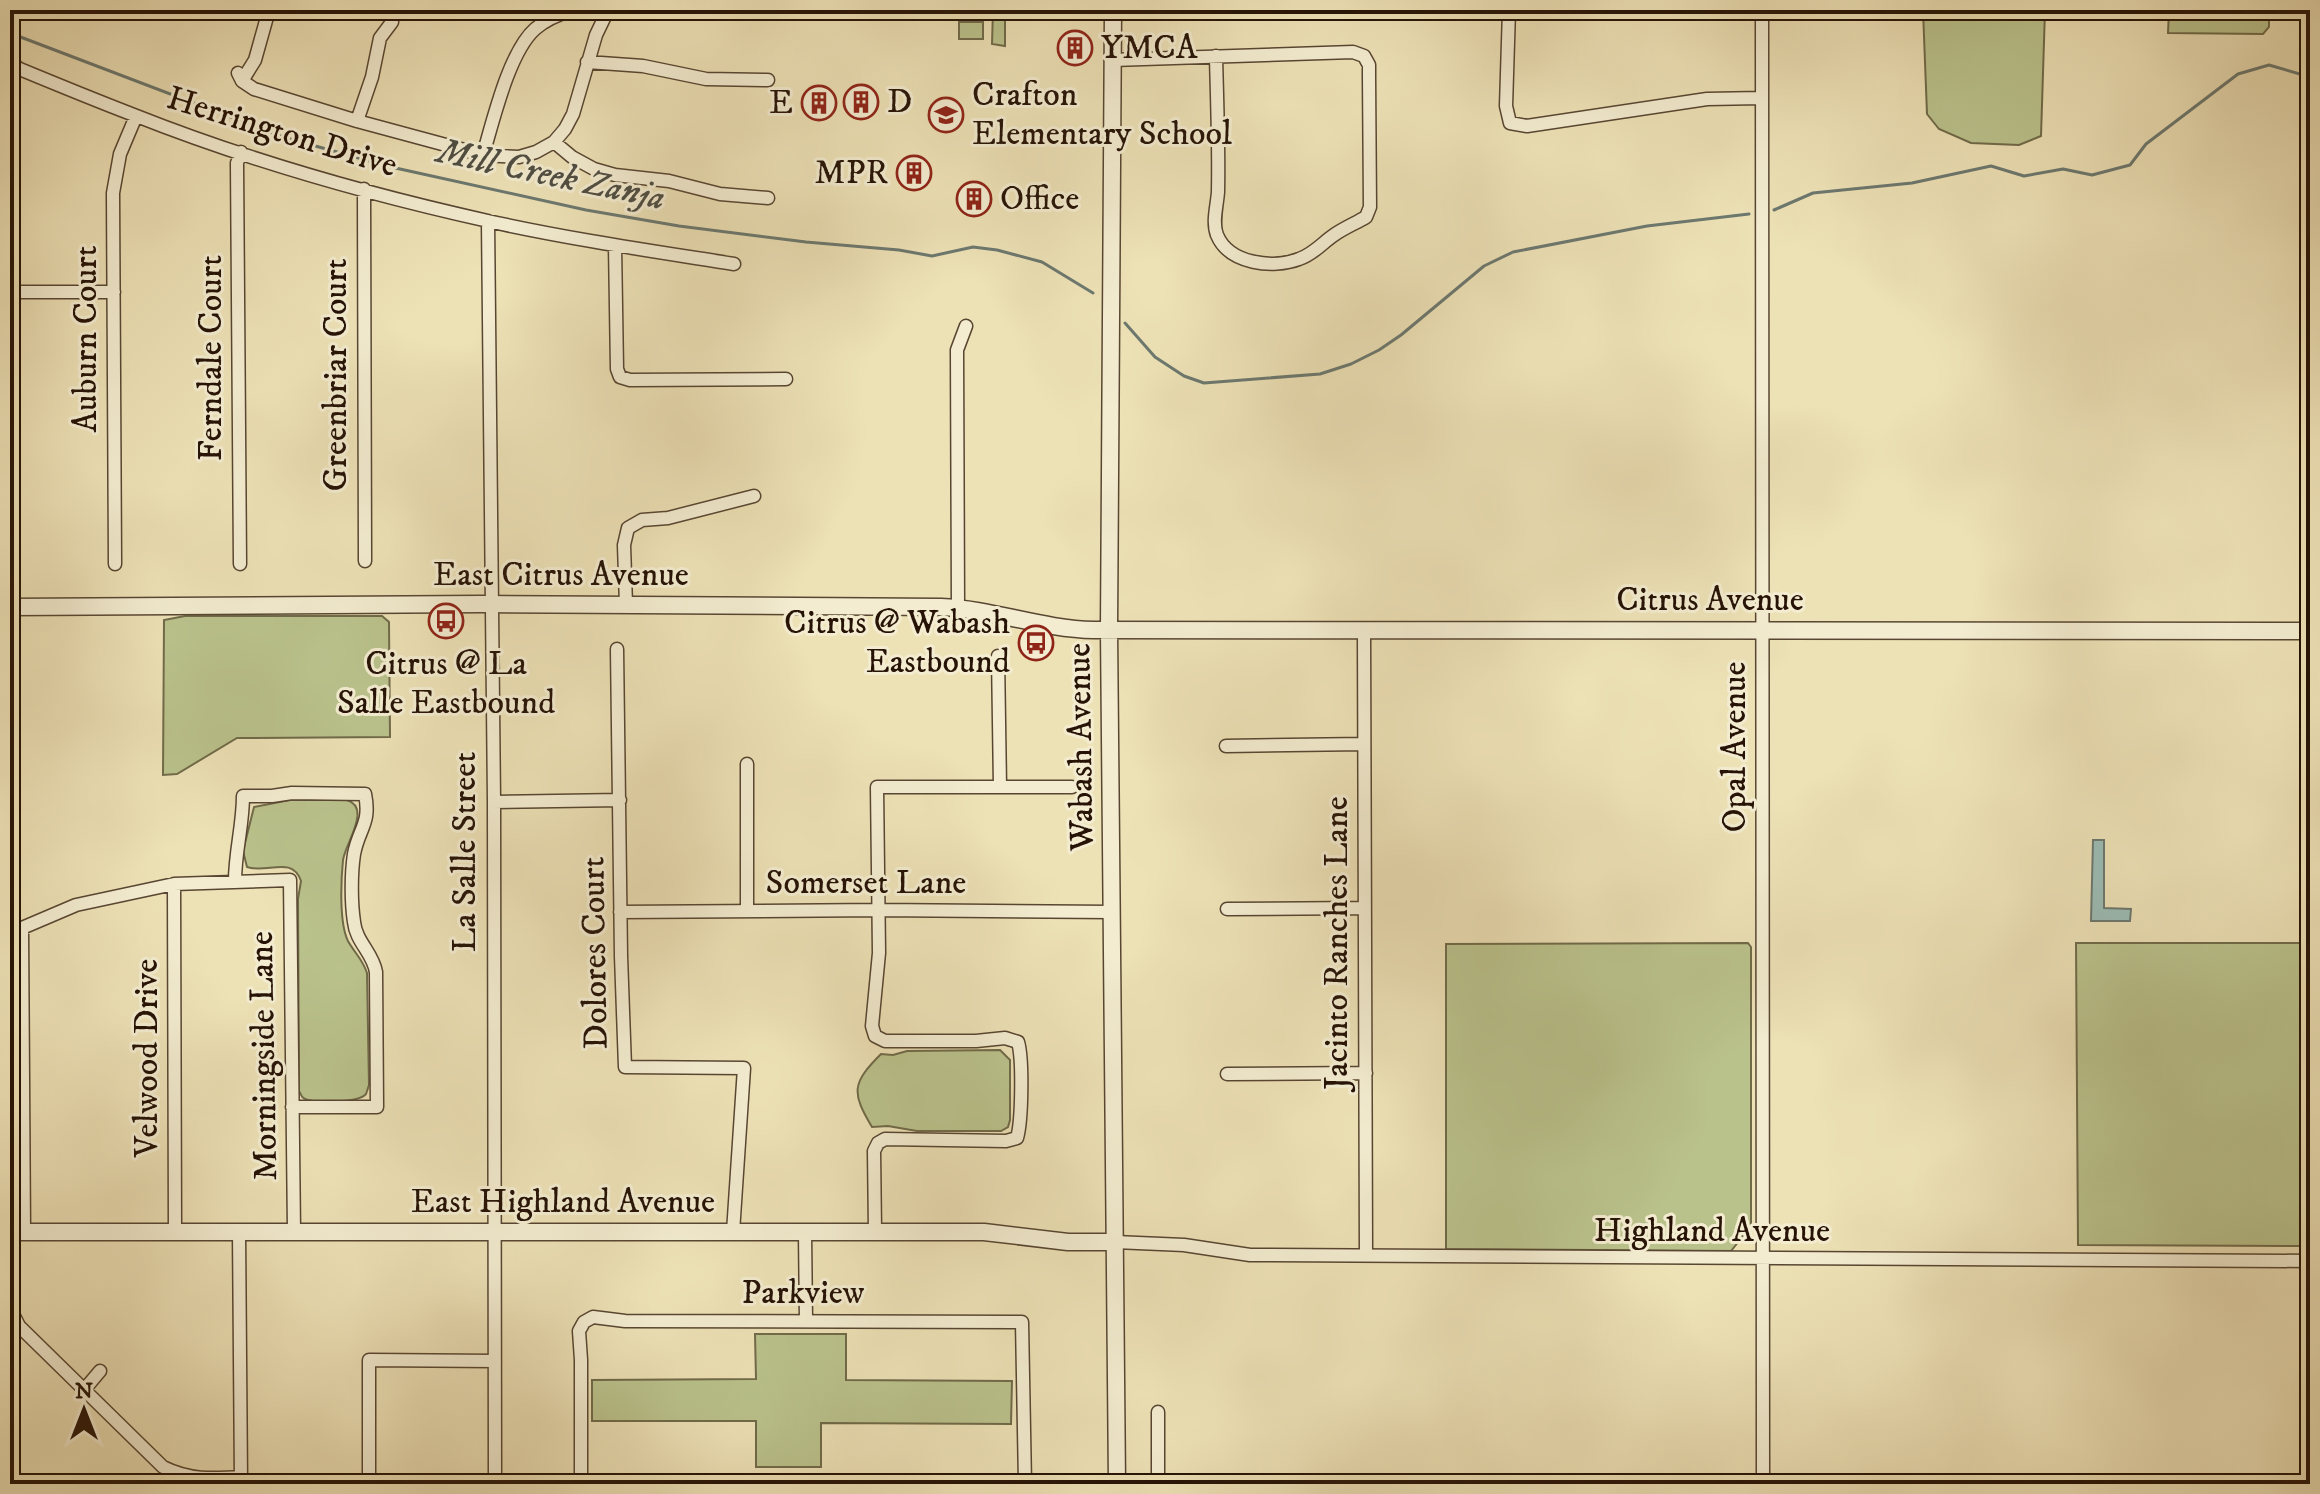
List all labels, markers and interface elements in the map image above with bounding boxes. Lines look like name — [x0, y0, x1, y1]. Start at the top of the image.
place label: YMCA — [1101, 27, 1198, 69]
building icon: YMCA — [1056, 29, 1094, 67]
place label: Crafton Elementary School — [972, 74, 1233, 155]
street label: Herrington Drive — [162, 77, 402, 187]
place label: D — [887, 81, 912, 123]
place label: E — [769, 82, 793, 124]
building icon: D — [842, 83, 880, 121]
building icon: E — [800, 84, 838, 122]
school or university icon: Crafton Elementary School — [927, 96, 965, 134]
water label: Mill Creek Zanja — [430, 128, 669, 221]
place label: MPR — [815, 152, 888, 194]
building icon: MPR — [895, 154, 933, 192]
place label: Office — [1000, 178, 1079, 220]
building icon: Office — [955, 180, 993, 218]
street label: Auburn Court — [65, 245, 107, 433]
street label: Ferndale Court — [190, 255, 232, 461]
street label: Greenbriar Court — [315, 258, 357, 492]
street label: East Citrus Avenue — [433, 554, 689, 596]
street label: Citrus Avenue — [1616, 579, 1804, 621]
bus stop icon: Citrus @ La Salle Eastbound — [427, 602, 465, 640]
place label: Citrus @ Wabash Eastbound — [784, 602, 1010, 683]
bus stop icon: Citrus @ Wabash Eastbound — [1017, 624, 1055, 662]
street label: Wabash Avenue — [1058, 642, 1104, 853]
place label: Citrus @ La Salle Eastbound — [337, 643, 555, 724]
street label: Opal Avenue — [1714, 661, 1756, 833]
street label: La Salle Street — [444, 752, 486, 952]
street label: Jacinto Ranches Lane — [1316, 796, 1358, 1093]
street label: Dolores Court — [572, 856, 618, 1050]
street label: Somerset Lane — [766, 862, 966, 904]
street label: Morningside Lane — [241, 931, 287, 1181]
street label: Velwood Drive — [126, 959, 168, 1158]
street label: East Highland Avenue — [411, 1181, 715, 1223]
street label: Highland Avenue — [1594, 1210, 1830, 1252]
street label: Parkview — [741, 1272, 865, 1314]
north arrow — [44, 1370, 124, 1450]
text: N — [75, 1378, 93, 1405]

